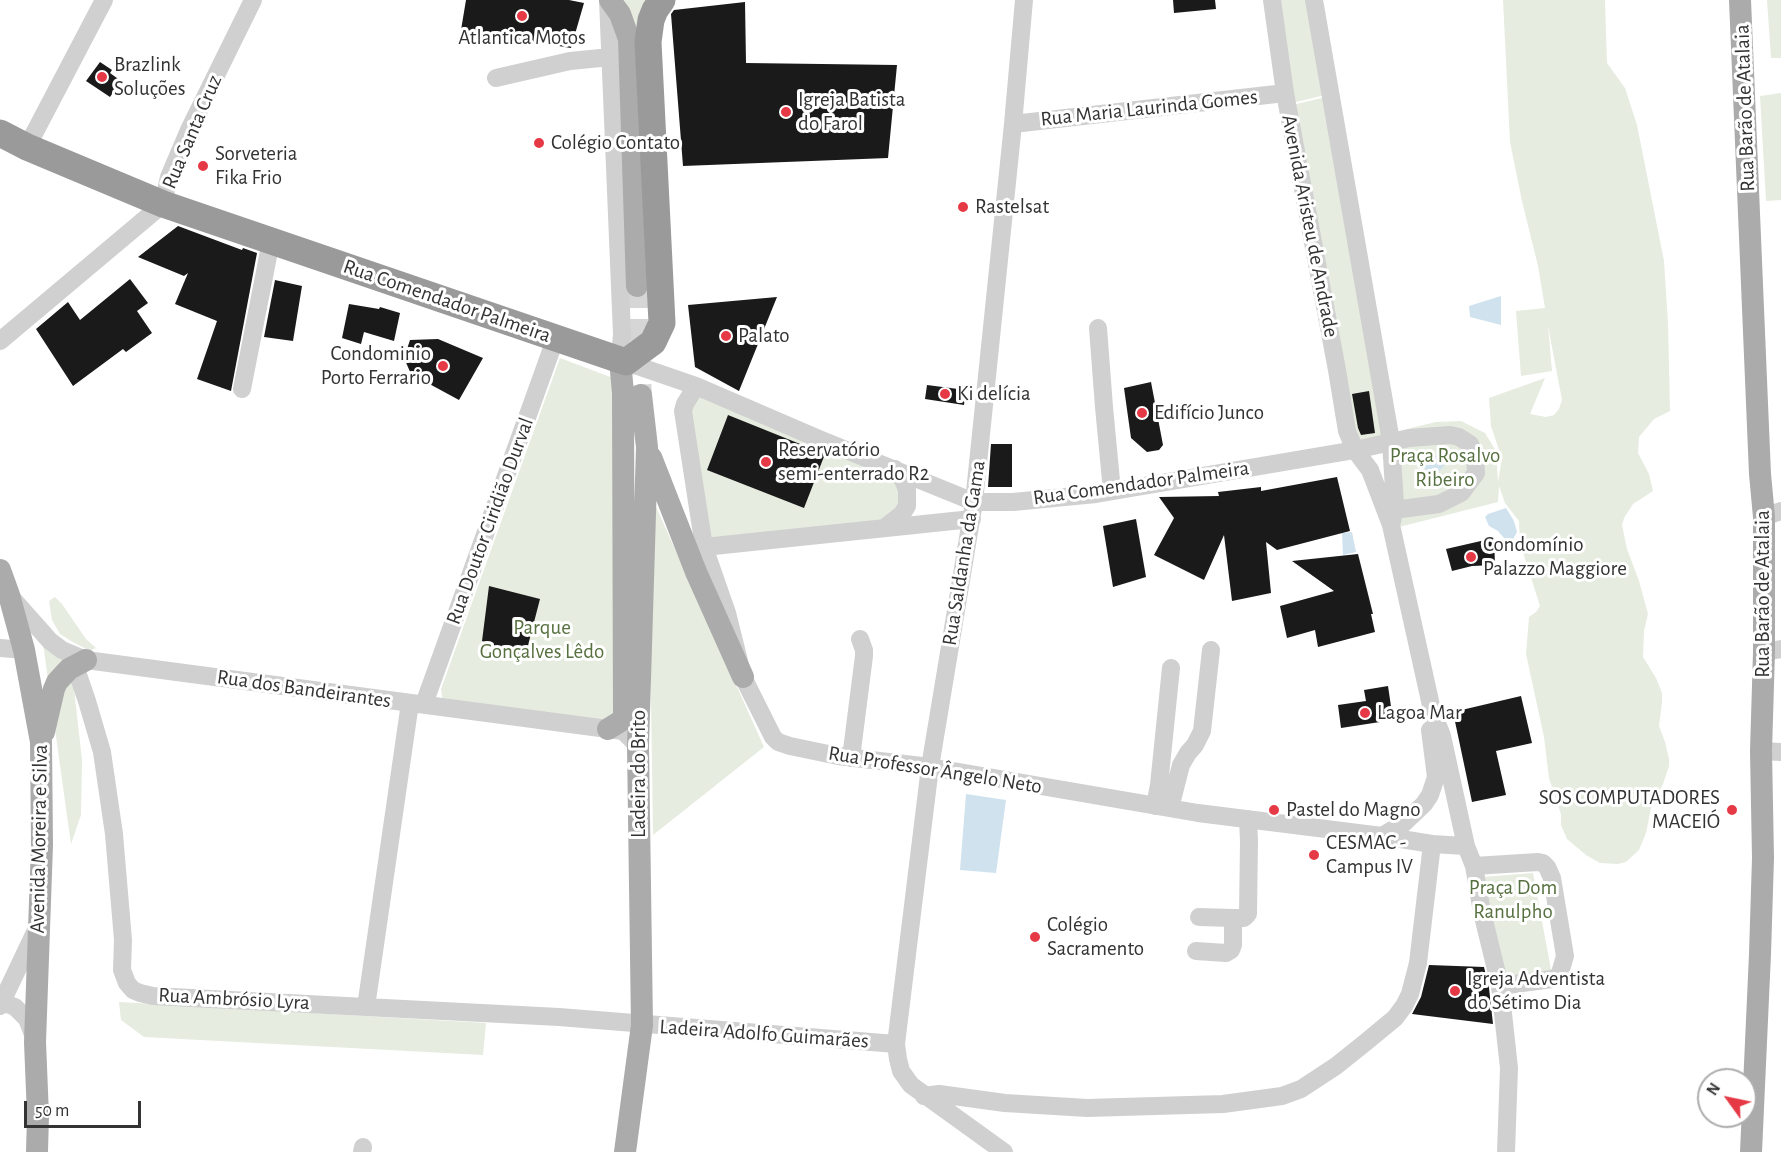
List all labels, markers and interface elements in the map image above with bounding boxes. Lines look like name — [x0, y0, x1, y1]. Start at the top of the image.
marker: Atlantica Motos — [515, 9, 529, 23]
street label: Rua Barão de Atalaia — [1729, 24, 1761, 192]
place label: Atlantica Motos — [458, 25, 586, 51]
place label: Brazlink Soluções — [114, 52, 186, 102]
marker: Brazlink Soluções — [95, 70, 109, 84]
street label: Rua Santa Cruz — [157, 71, 227, 193]
street label: Rua Maria Laurinda Gomes — [1039, 84, 1259, 132]
place label: Igreja Batista do Farol — [798, 87, 905, 137]
marker: Igreja Batista do Farol — [779, 105, 793, 119]
street label: Avenida Aristeu de Andrade — [1276, 113, 1344, 339]
place label: Colégio Contato — [551, 130, 680, 156]
marker: Colégio Contato — [532, 136, 546, 150]
place label: Sorveteria Fika Frio — [215, 141, 298, 191]
marker: Sorveteria Fika Frio — [196, 159, 210, 173]
place label: Rastelsat — [975, 194, 1049, 220]
marker: Rastelsat — [956, 200, 970, 214]
street label: Rua Comendador Palmeira — [340, 254, 554, 348]
place label: Palato — [738, 323, 790, 349]
marker: Palato — [719, 329, 733, 343]
place label: Condominio Porto Ferrario — [321, 341, 431, 391]
marker: Condominio Porto Ferrario — [436, 359, 450, 373]
place label: Ki delícia — [957, 381, 1031, 407]
marker: Ki delícia — [938, 387, 952, 401]
place label: Edifício Junco — [1154, 400, 1264, 426]
marker: Edifício Junco — [1135, 406, 1149, 420]
street label: Rua Doutor Ciridião Durval — [441, 414, 539, 628]
place label: Reservatório semi-enterrado R2 — [778, 437, 929, 487]
park label: Praça Rosalvo Ribeiro — [1390, 443, 1500, 493]
marker: Reservatório semi-enterrado R2 — [759, 455, 773, 469]
street label: Rua Comendador Palmeira — [1031, 455, 1251, 511]
street label: Rua Saldanha da Gama — [937, 459, 991, 647]
street label: Rua Barão de Atalaia — [1750, 510, 1776, 678]
place label: Condomínio Palazzo Maggiore — [1483, 532, 1627, 582]
marker: Condomínio Palazzo Maggiore — [1464, 550, 1478, 564]
park label: Parque Gonçalves Lêdo — [480, 615, 604, 665]
street label: Rua dos Bandeirantes — [215, 664, 393, 714]
place label: Lagoa Mar — [1377, 700, 1462, 726]
marker: Lagoa Mar — [1358, 706, 1372, 720]
street label: Ladeira do Brito — [626, 710, 652, 838]
street label: Rua Professor Ângelo Neto — [826, 741, 1044, 799]
street label: Avenida Moreira e Silva — [25, 744, 53, 934]
place label: SOS COMPUTADORES MACEIÓ — [1539, 785, 1720, 835]
place label: Pastel do Magno — [1286, 797, 1421, 823]
marker: Pastel do Magno — [1267, 803, 1281, 817]
marker: SOS COMPUTADORES MACEIÓ — [1725, 803, 1739, 817]
place label: CESMAC - Campus IV — [1326, 830, 1413, 880]
marker: CESMAC - Campus IV — [1307, 848, 1321, 862]
park label: Praça Dom Ranulpho — [1469, 875, 1557, 925]
place label: Colégio Sacramento — [1047, 912, 1144, 962]
marker: Colégio Sacramento — [1028, 930, 1042, 944]
place label: Igreja Adventista do Sétimo Dia — [1467, 966, 1605, 1016]
street label: Rua Ambrósio Lyra — [158, 982, 310, 1016]
marker: Igreja Adventista do Sétimo Dia — [1448, 984, 1462, 998]
street label: Ladeira Adolfo Guimarães — [659, 1014, 869, 1054]
north arrow — [1697, 1068, 1757, 1128]
text: N — [1704, 1080, 1723, 1098]
scale bar — [27, 1089, 144, 1127]
text: 50 m — [35, 1102, 69, 1120]

